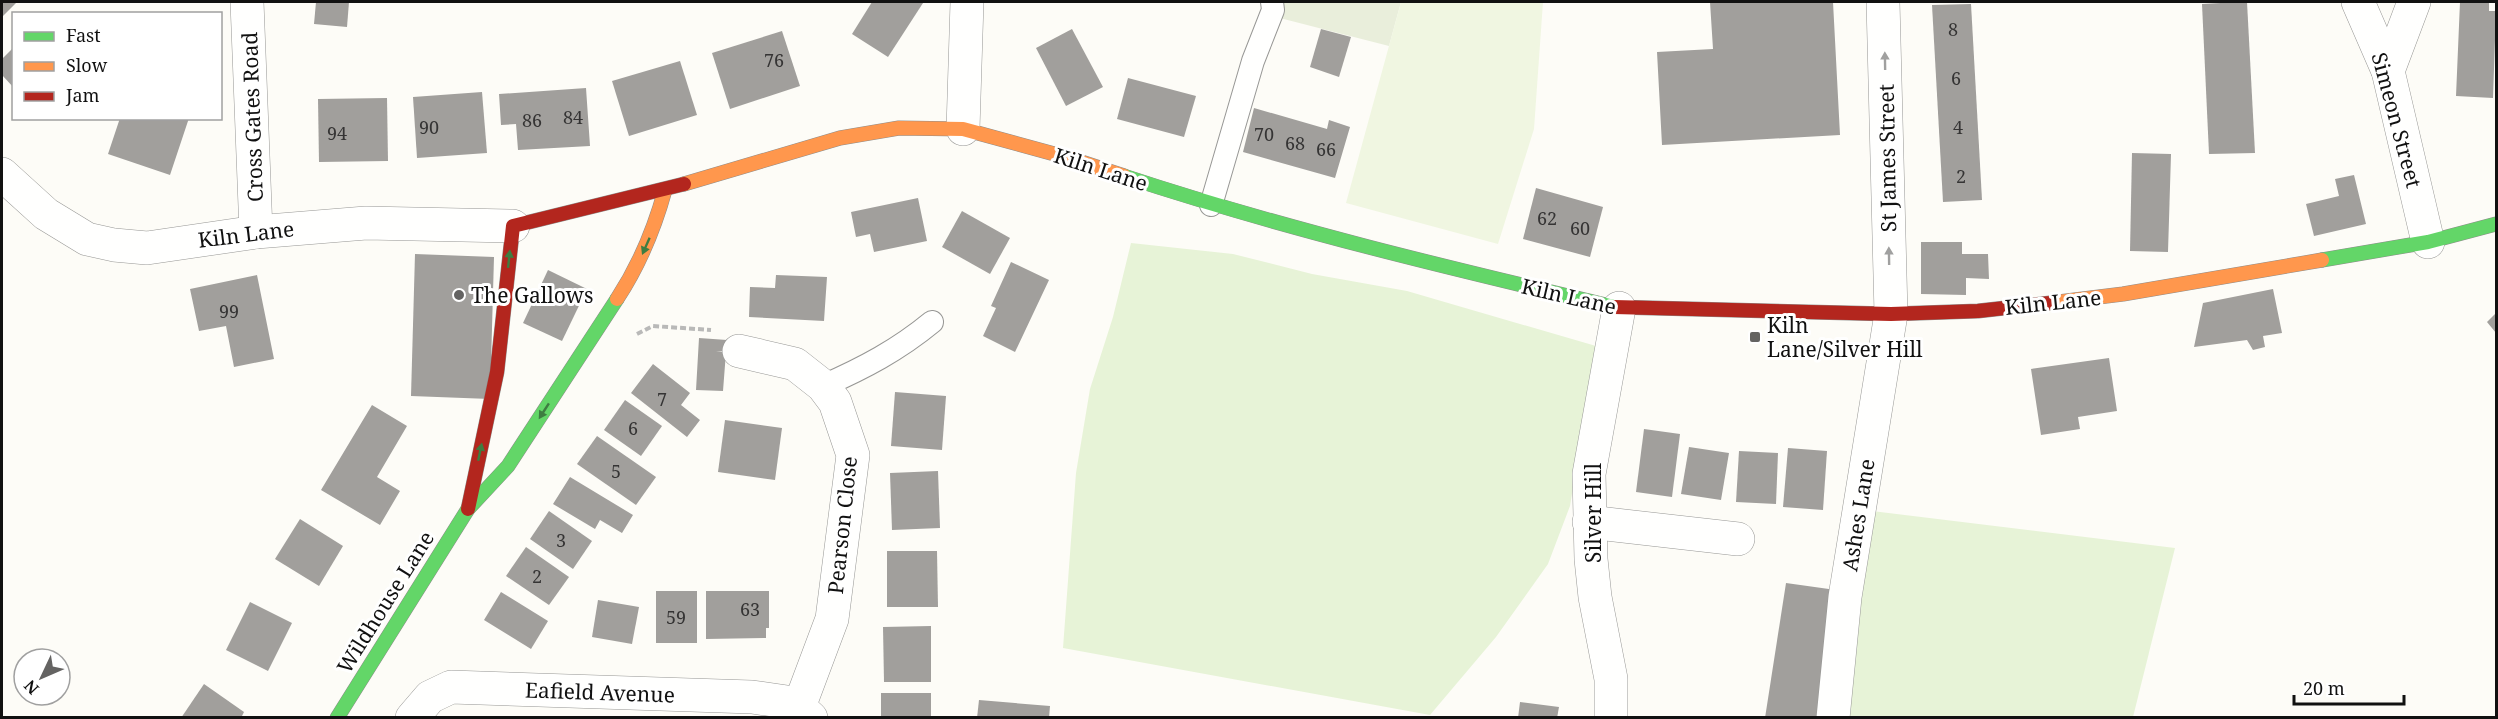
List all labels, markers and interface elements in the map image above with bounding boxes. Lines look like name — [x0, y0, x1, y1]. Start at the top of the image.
legend — [12, 12, 222, 120]
house number: 8 — [1948, 17, 1958, 41]
text: Fast — [66, 23, 101, 47]
street label: Cross Gates Road — [235, 31, 269, 203]
house number: 76 — [764, 48, 784, 72]
street label: Simeon Street — [2365, 49, 2429, 191]
one-way arrow — [1880, 51, 1889, 70]
text: Slow — [66, 53, 108, 77]
house number: 6 — [1951, 66, 1961, 90]
text: Jam — [65, 83, 100, 107]
street label: St James Street — [1872, 84, 1902, 232]
house number: 84 — [563, 105, 583, 129]
house number: 86 — [522, 108, 542, 132]
house number: 90 — [419, 115, 439, 139]
house number: 4 — [1953, 115, 1963, 139]
house number: 94 — [327, 121, 347, 145]
house number: 70 — [1254, 122, 1274, 146]
house number: 68 — [1285, 131, 1305, 155]
house number: 66 — [1316, 137, 1336, 161]
street label: Kiln Lane — [1051, 141, 1151, 197]
house number: 2 — [1956, 164, 1966, 188]
house number: 62 — [1537, 206, 1557, 230]
street label: Kiln Lane — [196, 214, 296, 254]
house number: 60 — [1570, 216, 1590, 240]
one-way arrow — [642, 237, 651, 254]
one-way arrow — [1885, 246, 1894, 265]
one-way arrow — [504, 249, 514, 268]
street label: Kiln Lane — [1519, 271, 1619, 321]
place label: The Gallows — [471, 281, 593, 309]
street label: Kiln Lane — [2003, 283, 2103, 321]
marker: The Gallows — [452, 288, 466, 302]
house number: 99 — [219, 299, 239, 323]
place label: Kiln Lane/Silver Hill — [1767, 311, 1923, 363]
marker: Kiln Lane/Silver Hill — [1748, 330, 1762, 344]
house number: 7 — [657, 387, 667, 411]
one-way arrow — [538, 403, 549, 419]
house number: 6 — [628, 416, 638, 440]
one-way arrow — [476, 442, 486, 461]
street label: Pearson Close — [821, 455, 863, 595]
street label: Ashes Lane — [1835, 457, 1881, 573]
house number: 5 — [611, 459, 621, 483]
street label: Silver Hill — [1579, 463, 1607, 563]
street label: Wildhouse Lane — [330, 526, 440, 678]
house number: 3 — [556, 528, 566, 552]
house number: 2 — [532, 564, 542, 588]
house number: 63 — [740, 597, 760, 621]
house number: 59 — [666, 605, 686, 629]
north arrow — [12, 647, 72, 707]
scale bar — [2294, 668, 2404, 706]
text: N — [19, 675, 44, 700]
street label: Eafield Avenue — [525, 675, 675, 709]
text: 20 m — [2303, 676, 2345, 700]

